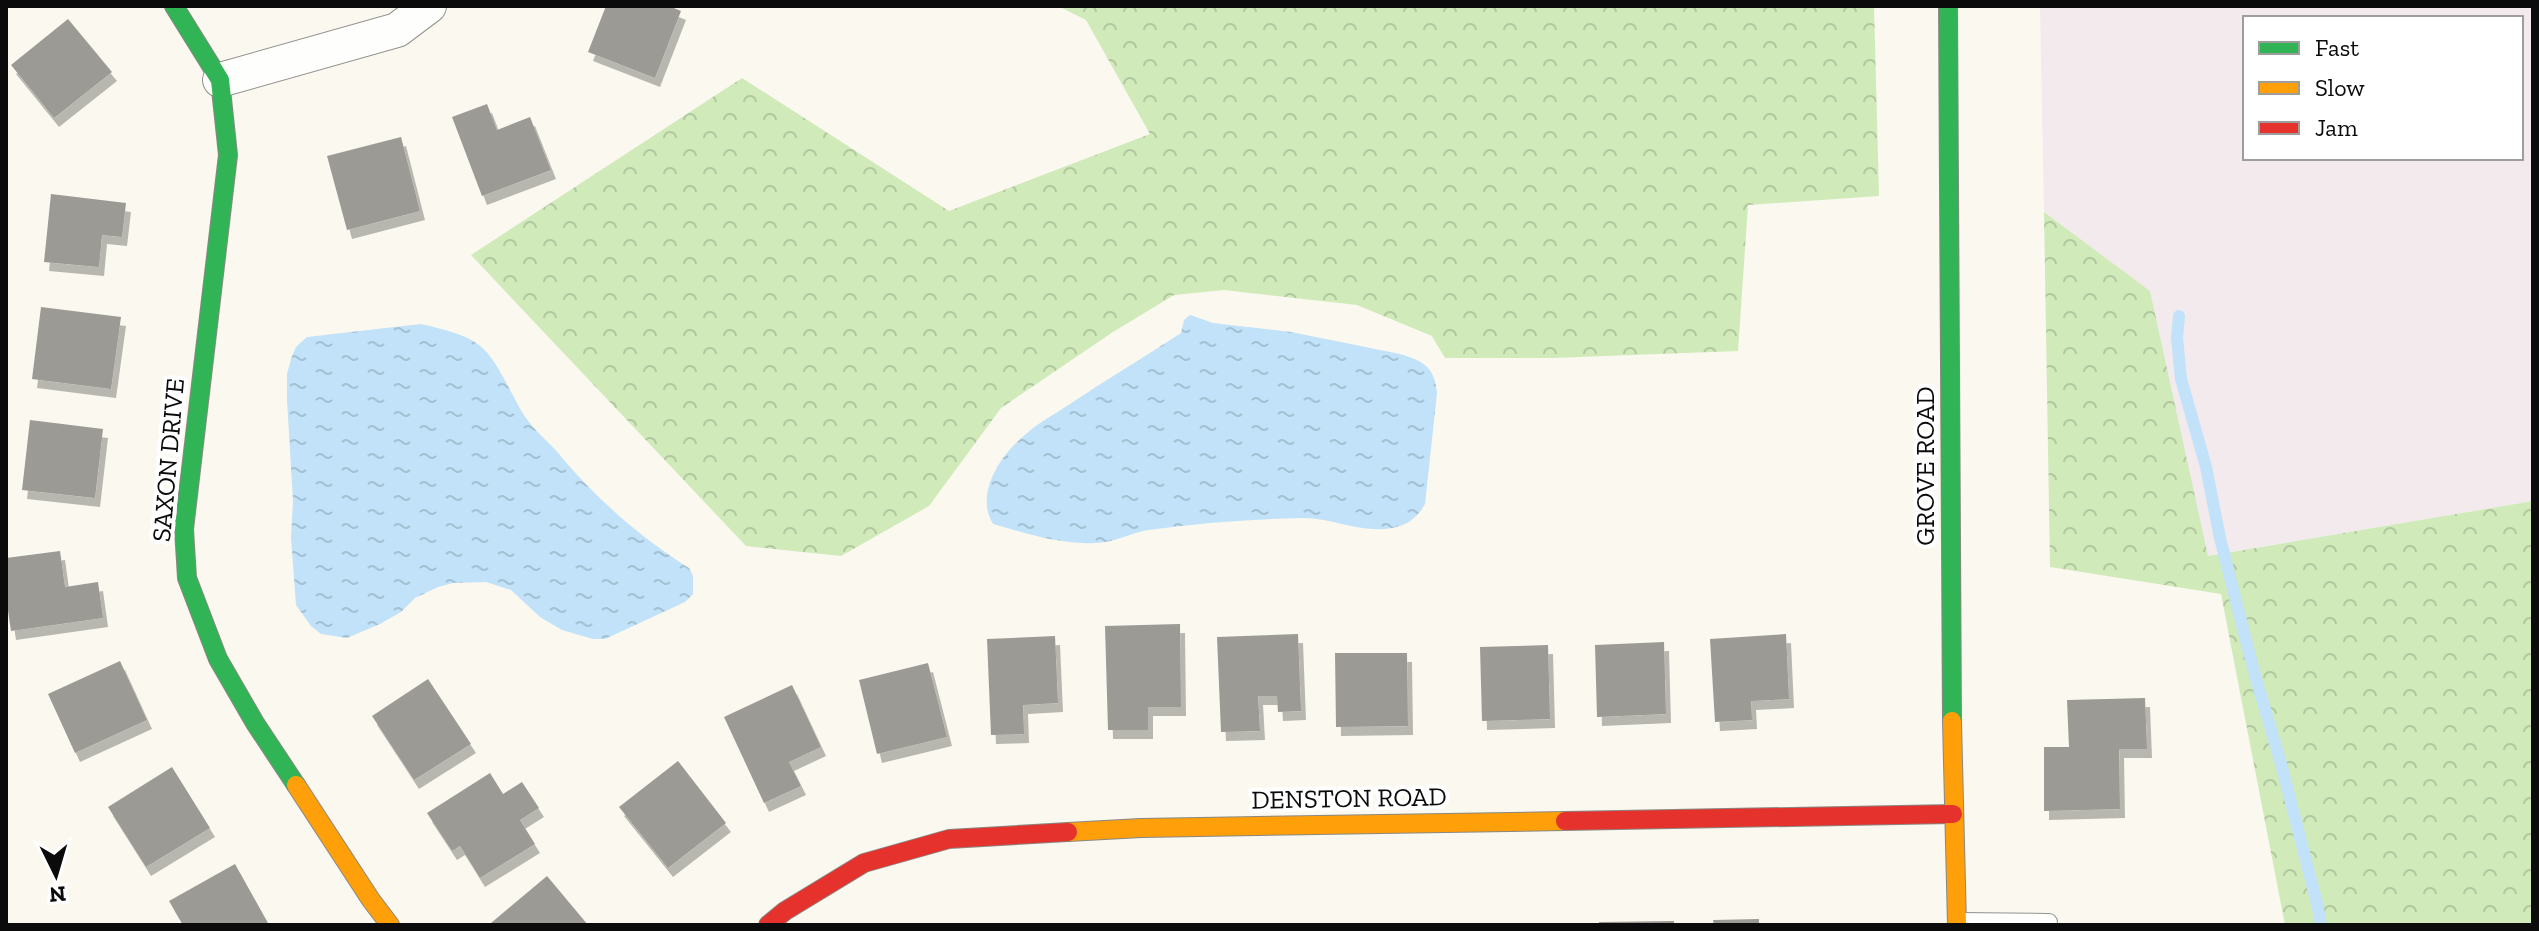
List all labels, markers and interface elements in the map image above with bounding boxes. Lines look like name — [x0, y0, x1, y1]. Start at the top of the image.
legend — [2243, 16, 2523, 160]
text: Fast — [2315, 33, 2359, 62]
text: Slow — [2315, 73, 2365, 102]
text: Jam — [2315, 113, 2358, 142]
street label: SAXON DRIVE — [145, 377, 191, 543]
street label: GROVE ROAD — [1909, 386, 1941, 546]
street label: DENSTON ROAD — [1251, 780, 1447, 816]
north arrow — [16, 835, 96, 915]
text: N — [48, 880, 67, 909]

